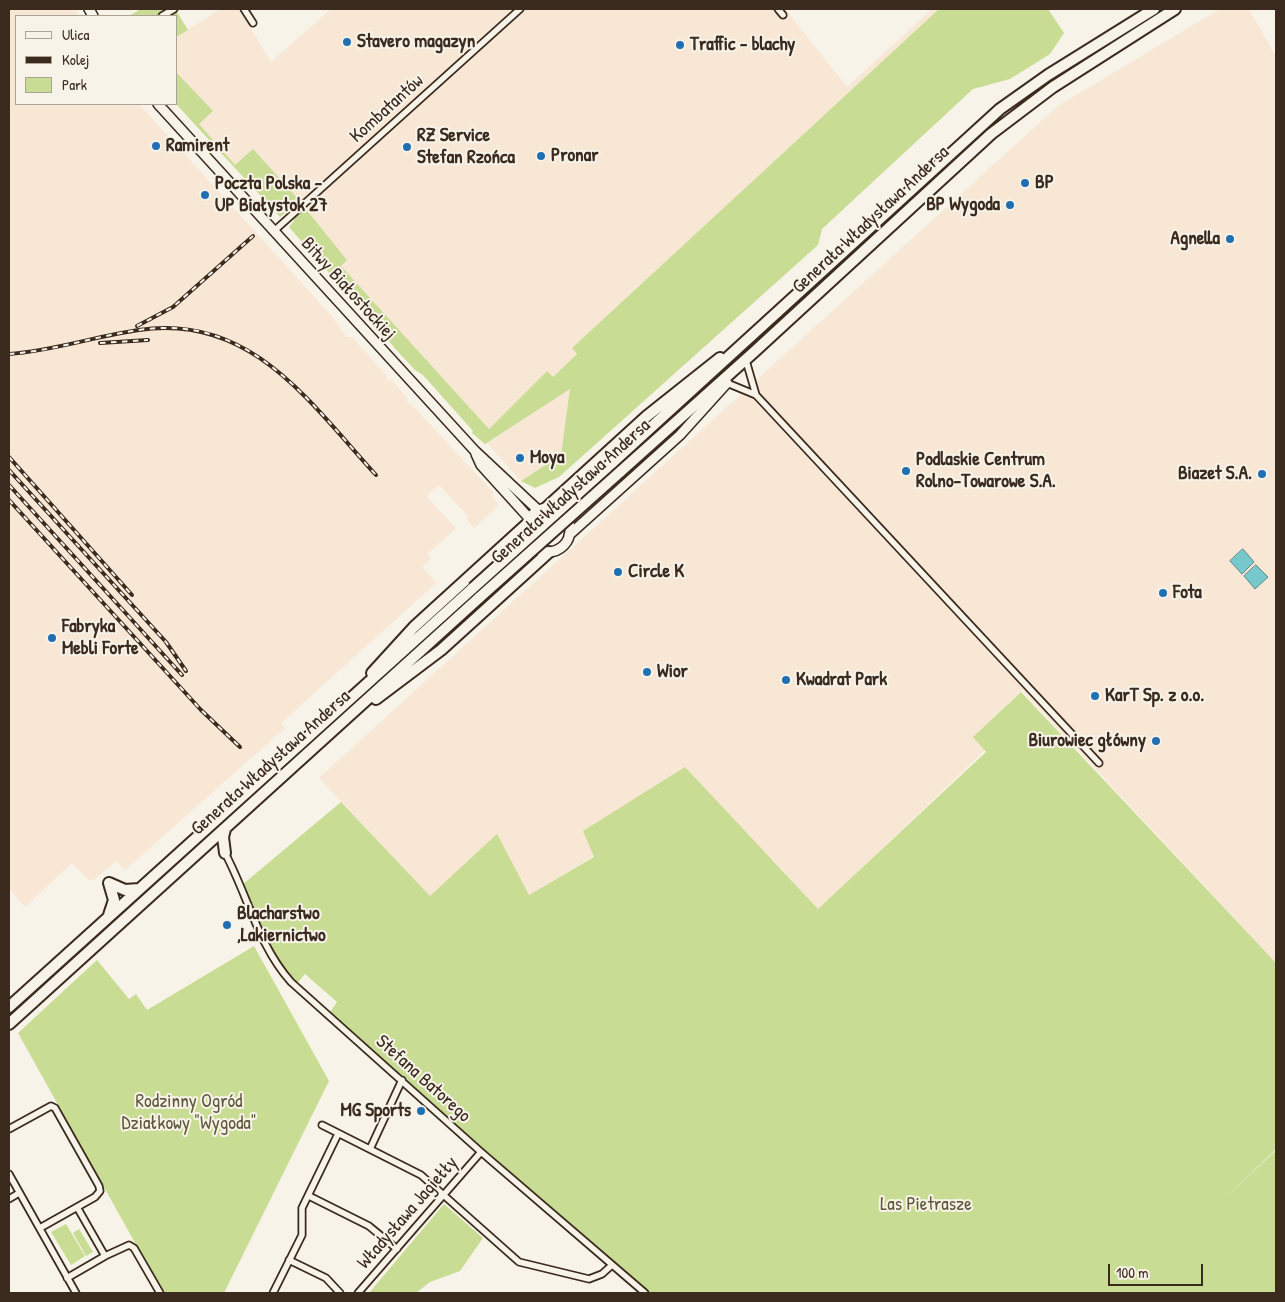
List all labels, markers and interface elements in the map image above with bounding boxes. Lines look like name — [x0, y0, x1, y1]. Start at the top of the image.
legend — [15, 15, 178, 105]
text: Ulica — [62, 24, 89, 45]
place label: Stavero magazyn — [357, 31, 475, 53]
place label: Traffic - blachy — [690, 34, 795, 56]
marker: Stavero magazyn — [341, 36, 353, 48]
marker: Traffic - blachy — [674, 39, 686, 51]
text: Kolej — [62, 49, 89, 70]
street label: Kombatantów — [345, 70, 429, 148]
text: Park — [62, 74, 87, 95]
place label: RZ Service Stefan Rzońca — [417, 125, 515, 169]
place label: Ramirent — [166, 135, 229, 157]
marker: Ramirent — [150, 140, 162, 152]
marker: RZ Service Stefan Rzońca — [401, 141, 413, 153]
street label: Generała Władysława Andersa — [788, 141, 954, 299]
place label: Pronar — [551, 145, 598, 167]
marker: Pronar — [535, 150, 547, 162]
place label: BP — [1035, 172, 1054, 194]
place label: Poczta Polska - UP Białystok 27 — [215, 173, 328, 217]
marker: BP — [1019, 177, 1031, 189]
marker: Poczta Polska - UP Białystok 27 — [199, 189, 211, 201]
place label: BP Wygoda — [926, 194, 1000, 216]
marker: BP Wygoda — [1004, 199, 1016, 211]
place label: Agnella — [1170, 228, 1220, 250]
street label: Bitwy Białostockiej — [296, 233, 400, 345]
marker: Agnella — [1224, 233, 1236, 245]
street label: Generała Władysława Andersa — [487, 415, 655, 569]
place label: Moya — [530, 447, 564, 469]
place label: Podlaskie Centrum Rolno-Towarowe S.A. — [916, 449, 1056, 493]
marker: Moya — [514, 452, 526, 464]
place label: Biazet S.A. — [1178, 463, 1252, 485]
marker: Podlaskie Centrum Rolno-Towarowe S.A. — [900, 465, 912, 477]
marker: Biazet S.A. — [1256, 468, 1268, 480]
place label: Circle K — [628, 561, 684, 583]
marker: Circle K — [612, 566, 624, 578]
place label: Fota — [1173, 582, 1202, 604]
marker: Fota — [1157, 587, 1169, 599]
place label: Fabryka Mebli Forte — [62, 616, 139, 660]
marker: Fabryka Mebli Forte — [46, 632, 58, 644]
place label: Wior — [657, 661, 688, 683]
marker: Wior — [641, 666, 653, 678]
place label: Kwadrat Park — [796, 669, 887, 691]
marker: Kwadrat Park — [780, 674, 792, 686]
place label: KarT Sp. z o.o. — [1105, 685, 1204, 707]
street label: Generała Władysława Andersa — [187, 686, 355, 840]
marker: KarT Sp. z o.o. — [1089, 690, 1101, 702]
place label: Biurowiec główny — [1028, 730, 1146, 752]
marker: Biurowiec główny — [1150, 735, 1162, 747]
place label: Blacharstwo ,Lakiernictwo — [237, 903, 326, 947]
marker: Blacharstwo ,Lakiernictwo — [221, 919, 233, 931]
street label: Stefana Batorego — [371, 1030, 475, 1128]
park label: Rodzinny Ogród Działkowy "Wygoda" — [121, 1091, 257, 1135]
place label: MG Sports — [341, 1100, 411, 1122]
marker: MG Sports — [415, 1105, 427, 1117]
street label: Władysława Jagiełły — [353, 1152, 463, 1274]
park label: Las Pietrasze — [880, 1194, 972, 1216]
scale bar — [1110, 1254, 1205, 1286]
text: 100 m — [1116, 1262, 1149, 1283]

